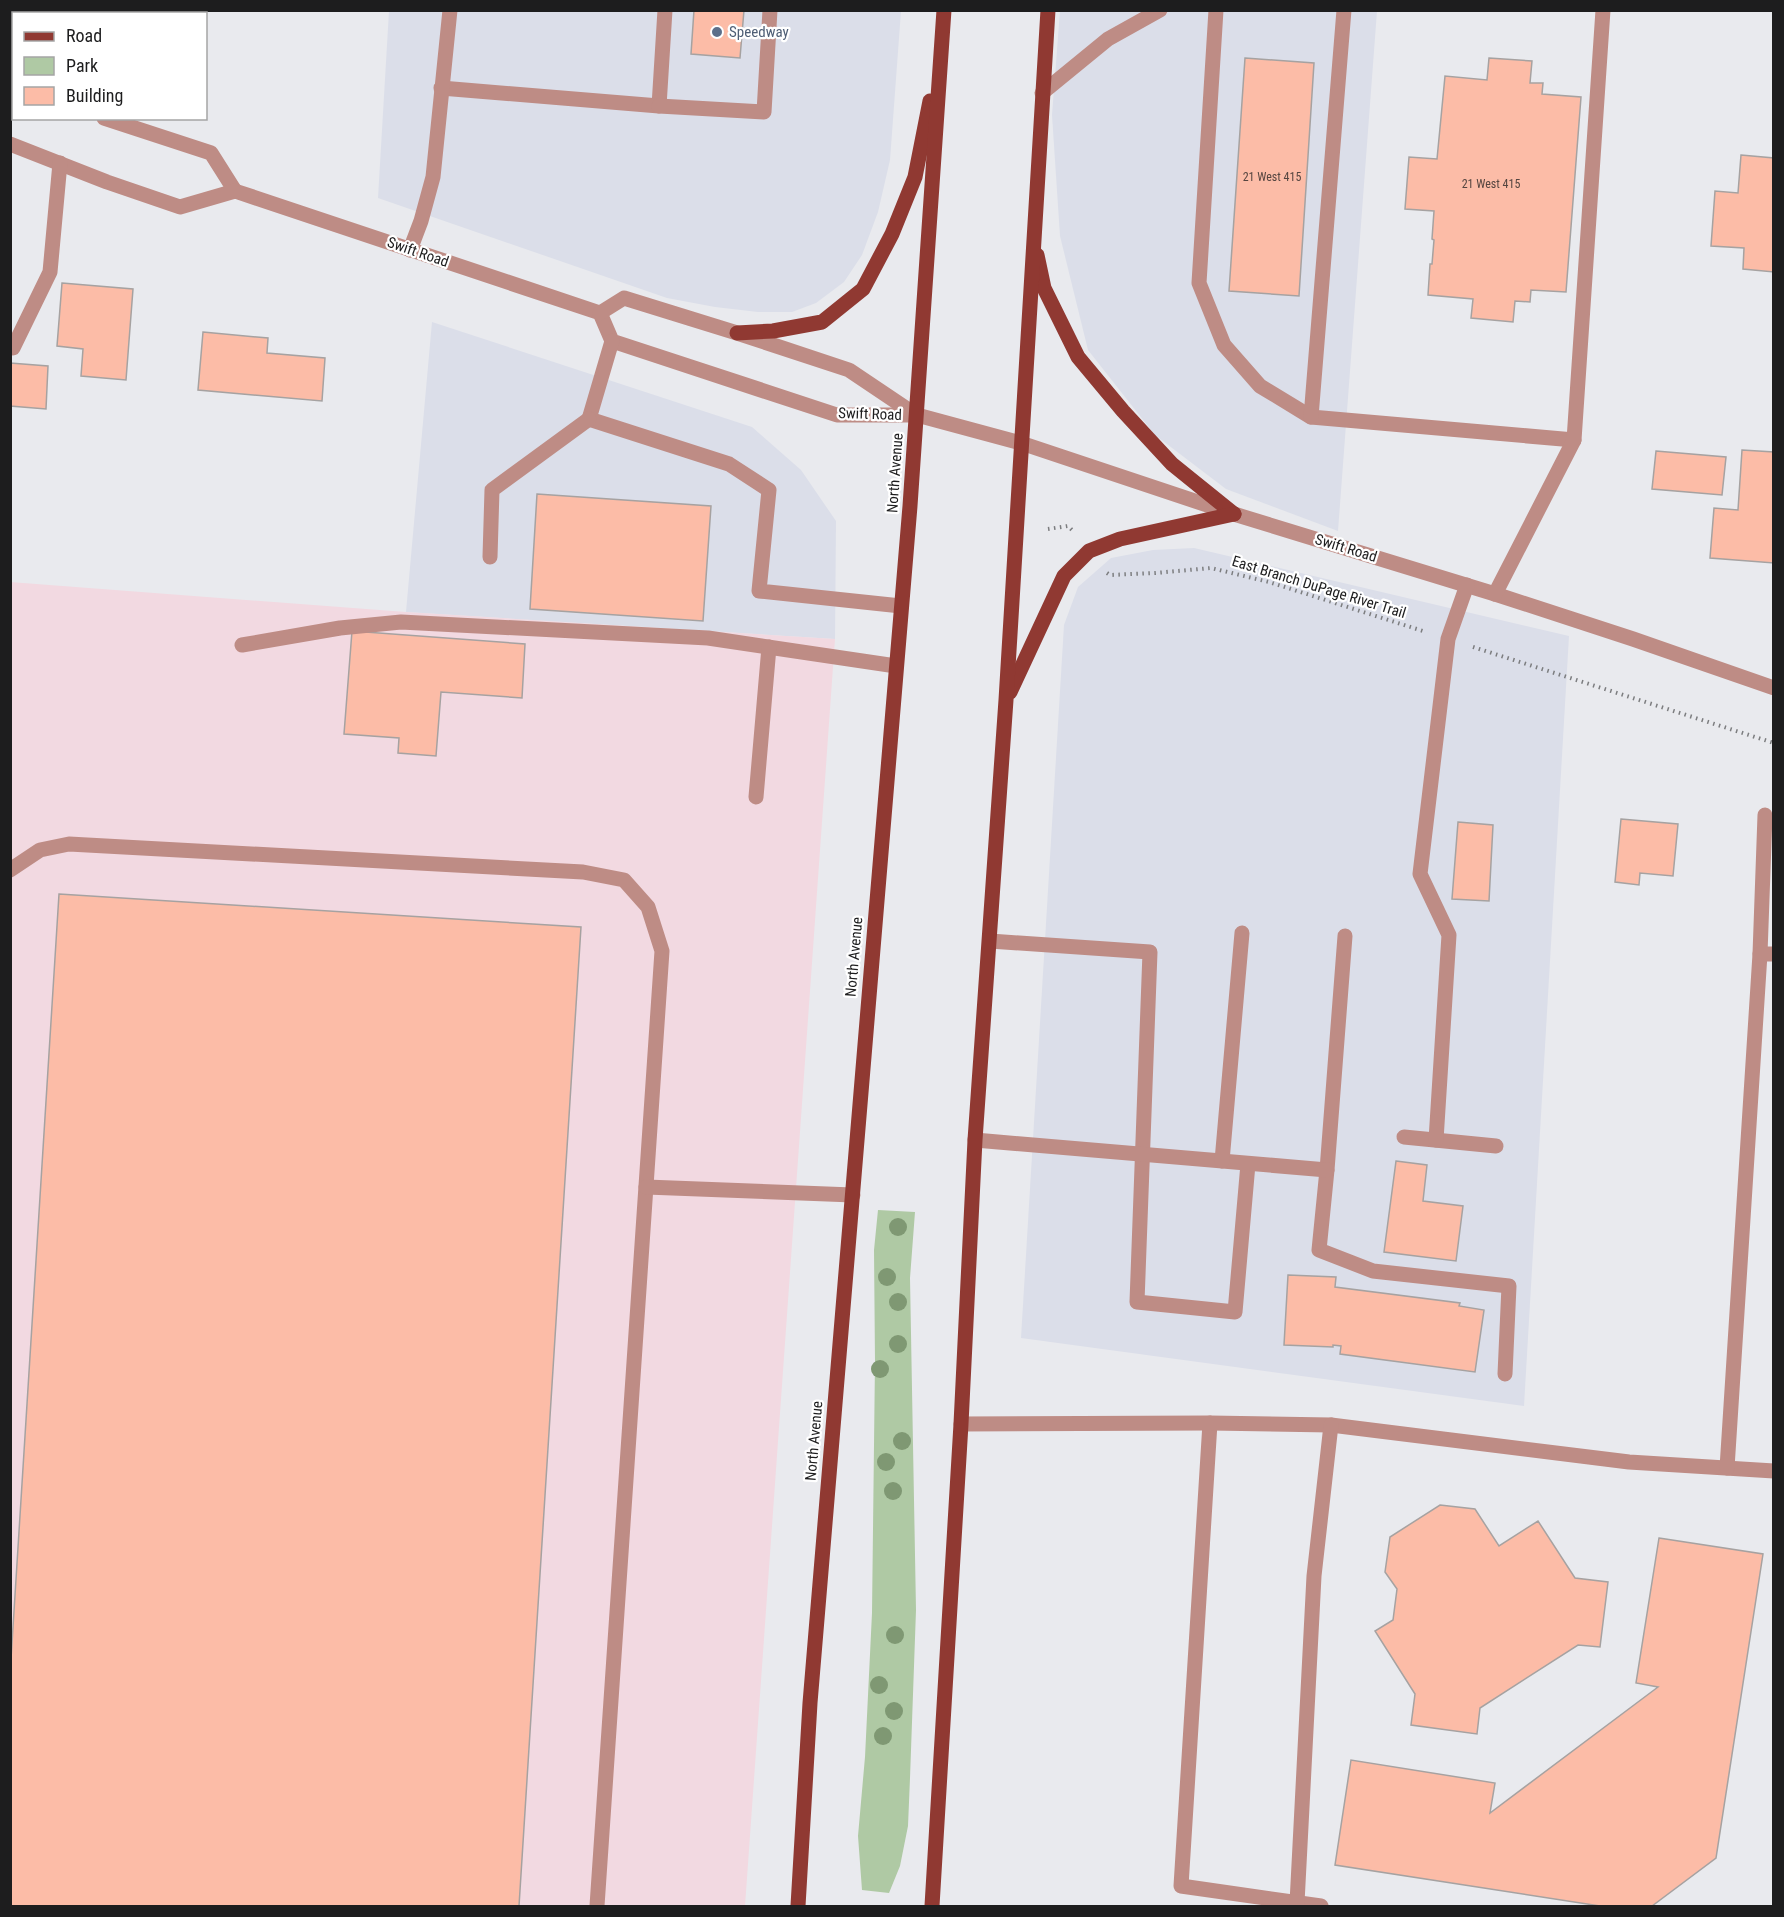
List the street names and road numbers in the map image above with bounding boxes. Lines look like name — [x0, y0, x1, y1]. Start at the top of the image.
street label: Swift Road — [385, 233, 451, 271]
street label: Swift Road — [838, 404, 902, 424]
street label: North Avenue — [883, 432, 907, 514]
street label: Swift Road — [1313, 530, 1379, 566]
street label: East Branch DuPage River Trail — [1230, 552, 1408, 622]
street label: North Avenue — [842, 916, 866, 998]
street label: North Avenue — [802, 1400, 826, 1482]

